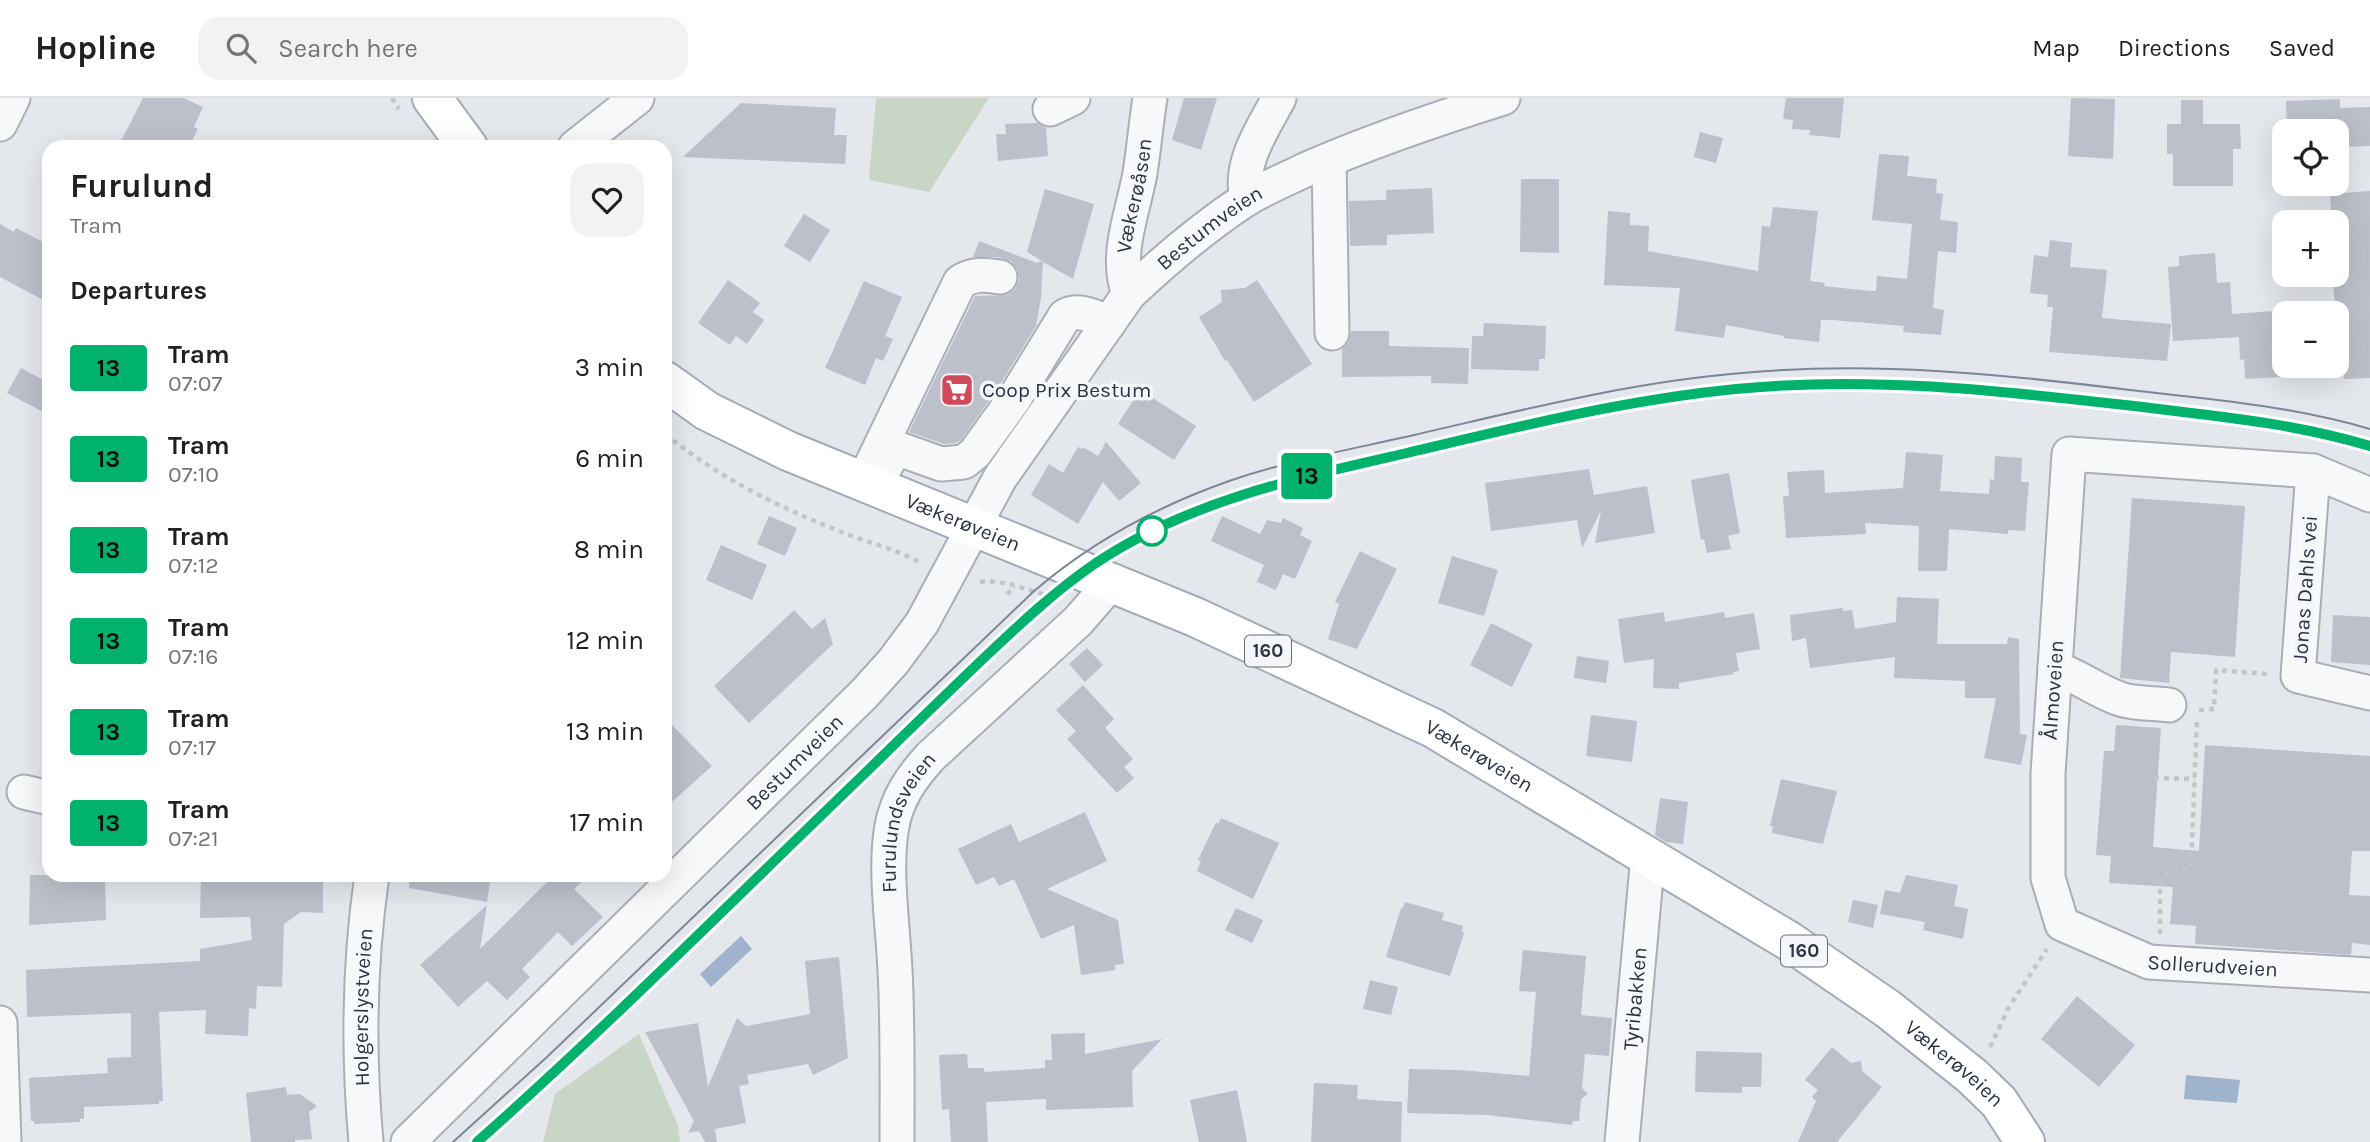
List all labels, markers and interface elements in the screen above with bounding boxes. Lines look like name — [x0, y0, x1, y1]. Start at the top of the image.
search box — [198, 17, 688, 80]
text: Hopline — [35, 29, 156, 67]
icon: search — [222, 29, 260, 67]
text: Search here — [278, 33, 418, 64]
text: Map — [2032, 34, 2080, 62]
text: Directions — [2118, 34, 2231, 62]
text: Saved — [2269, 34, 2335, 62]
map controls — [2272, 119, 2349, 378]
button: locate — [2272, 119, 2349, 196]
street label: Vækerøåsen — [1112, 137, 1157, 254]
button: heart — [570, 163, 644, 237]
text: Furulund — [70, 167, 213, 205]
street label: Bestumveien — [1152, 180, 1267, 275]
button: + — [2272, 210, 2349, 287]
text: Tram — [70, 212, 122, 239]
text: Departures — [70, 275, 207, 306]
button: − — [2272, 301, 2349, 378]
text: Tram — [168, 339, 230, 370]
text: 3 min — [575, 352, 644, 383]
text: 13 — [97, 354, 120, 382]
text: 07:07 — [168, 370, 222, 397]
supermarket icon: Coop Prix Bestum — [938, 371, 976, 409]
place label: Coop Prix Bestum — [982, 378, 1151, 402]
text: Tram — [168, 430, 230, 461]
text: 6 min — [575, 443, 644, 474]
text: 13 — [97, 445, 120, 473]
line badge: 13 — [1276, 453, 1338, 499]
text: 07:10 — [168, 461, 219, 488]
text: 13 — [1295, 462, 1319, 490]
street label: Vækerøveien — [902, 488, 1024, 556]
street label: Jonas Dahls vei — [2288, 514, 2322, 664]
unlabelled marker — [1137, 516, 1167, 546]
text: Tram — [168, 521, 230, 552]
text: 8 min — [574, 534, 644, 565]
text: 13 — [97, 536, 120, 564]
text: 07:12 — [168, 552, 219, 579]
text: Tram — [168, 612, 230, 643]
text: 12 min — [566, 625, 644, 656]
text: 13 — [97, 627, 120, 655]
road number: 160 — [1245, 636, 1291, 666]
street label: Ålmoveien — [2038, 639, 2068, 741]
text: 07:16 — [168, 643, 219, 670]
text: Tram — [168, 703, 230, 734]
street label: Bestumveien — [741, 709, 848, 815]
street label: Vækerøveien — [1422, 714, 1538, 797]
text: 13 min — [566, 716, 644, 747]
text: 13 — [97, 718, 120, 746]
text: 07:17 — [168, 734, 216, 761]
street label: Furulundsveien — [877, 747, 941, 893]
text: Tram — [168, 794, 230, 825]
text: 17 min — [569, 807, 644, 838]
text: 13 — [97, 809, 120, 837]
text: 07:21 — [168, 825, 219, 852]
street label: Holgerslystveien — [349, 927, 378, 1087]
road number: 160 — [1781, 936, 1827, 966]
street label: Tyribakken — [1618, 946, 1652, 1051]
street label: Sollerudveien — [2147, 950, 2279, 982]
street label: Vækerøveien — [1900, 1015, 2009, 1112]

